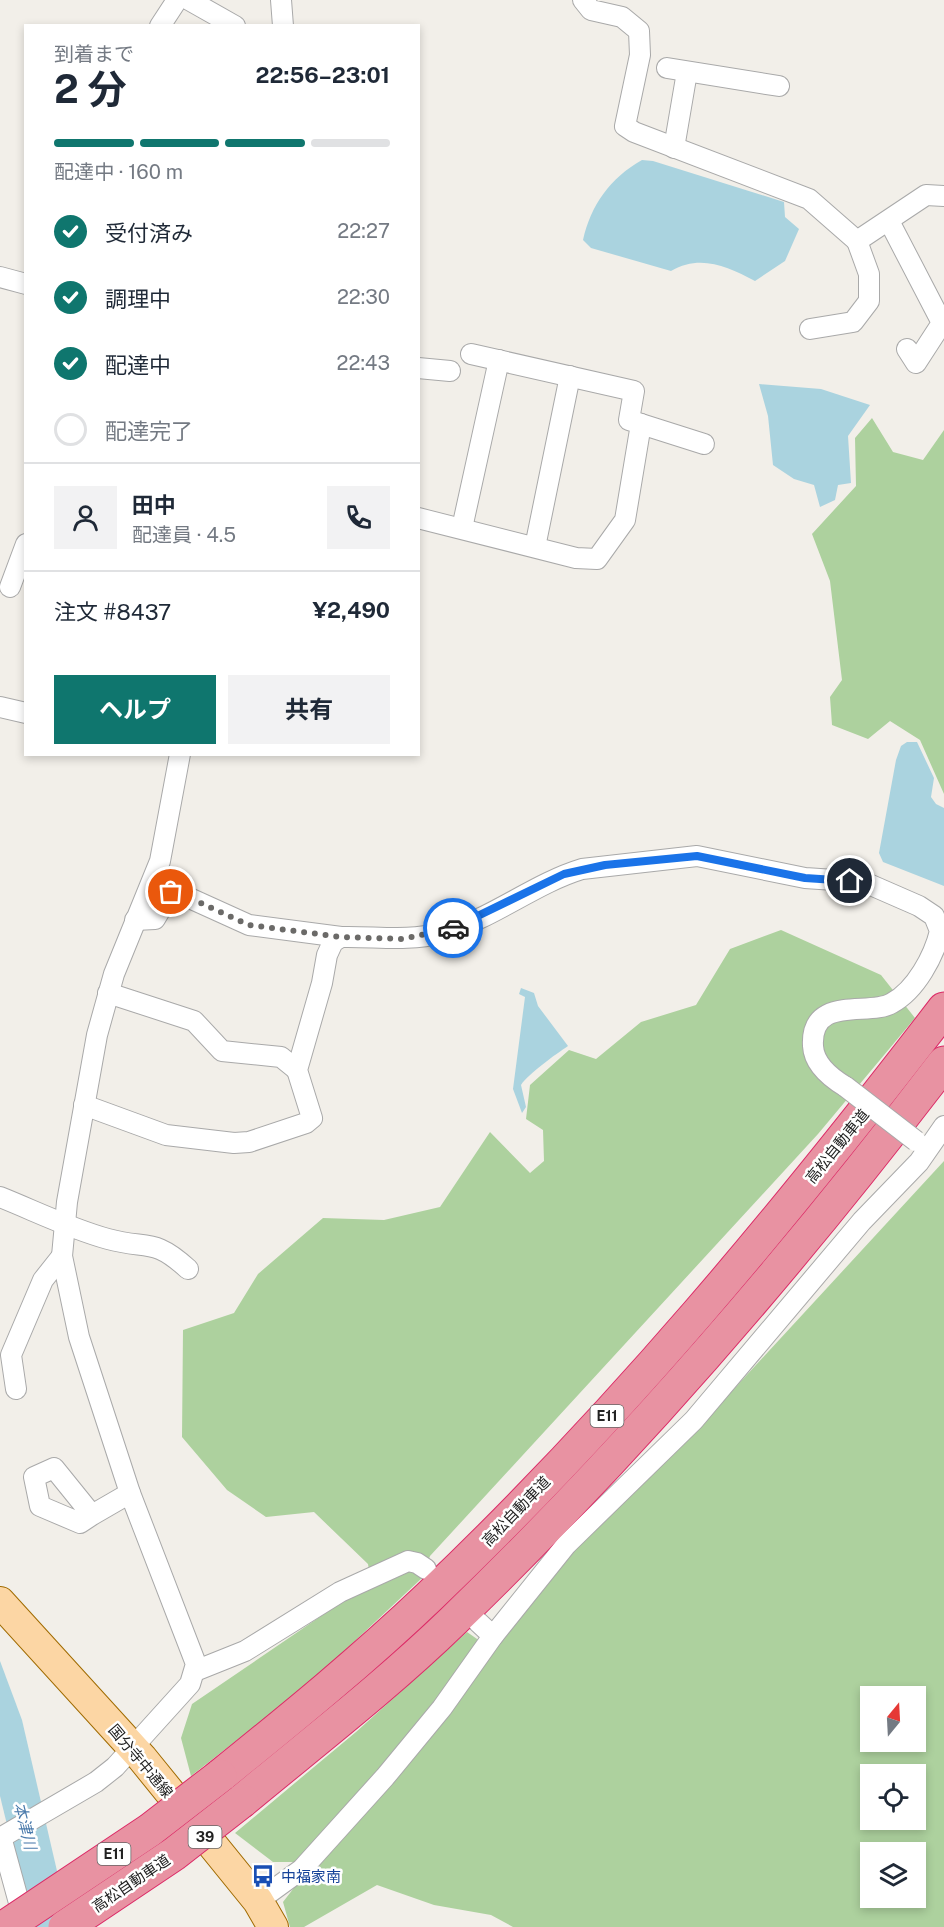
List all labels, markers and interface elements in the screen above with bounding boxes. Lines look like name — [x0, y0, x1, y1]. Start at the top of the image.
text: 到着まで — [54, 42, 134, 66]
text: 22:56–23:01 — [256, 62, 390, 88]
text: 2 分 — [54, 66, 127, 112]
text: 配達中 · 160 m — [54, 160, 183, 184]
icon: check — [54, 215, 87, 248]
text: 22:27 — [337, 219, 390, 243]
text: 受付済み — [105, 220, 193, 246]
icon: check — [54, 281, 87, 314]
text: 22:30 — [337, 285, 390, 309]
text: 調理中 — [105, 286, 171, 312]
icon: check — [54, 347, 87, 380]
text: 22:43 — [337, 351, 390, 375]
text: 配達中 — [105, 352, 171, 378]
text: 配達完了 — [105, 418, 193, 444]
button: person — [54, 486, 117, 549]
button: phone — [327, 486, 390, 549]
text: 田中 — [132, 492, 176, 518]
text: 配達員 · 4.5 — [132, 523, 236, 547]
text: ¥2,490 — [312, 597, 390, 623]
text: 注文 #8437 — [54, 599, 171, 625]
button: ヘルプ — [54, 675, 216, 744]
button: 共有 — [228, 675, 390, 744]
pin — [824, 855, 875, 906]
icon: home — [833, 864, 866, 897]
pin — [145, 866, 196, 917]
icon: bag — [154, 875, 187, 908]
courier — [423, 898, 483, 958]
icon: car — [437, 912, 470, 945]
street label: 高松自動車道 — [802, 1106, 872, 1186]
road number: E11 — [590, 1405, 624, 1427]
street label: 高松自動車道 — [479, 1473, 553, 1549]
north arrow — [860, 1686, 926, 1752]
map controls — [860, 1686, 926, 1908]
street label: 国分寺中通線 — [106, 1721, 176, 1801]
button: locate — [860, 1764, 926, 1830]
water label: 本津川 — [10, 1800, 41, 1854]
road number: 39 — [188, 1826, 222, 1848]
button: layers — [860, 1842, 926, 1908]
road number: E11 — [98, 1843, 130, 1865]
street label: 高松自動車道 — [89, 1851, 173, 1915]
bus stop icon: 中福家南 — [250, 1863, 276, 1889]
place label: 中福家南 — [281, 1868, 341, 1885]

